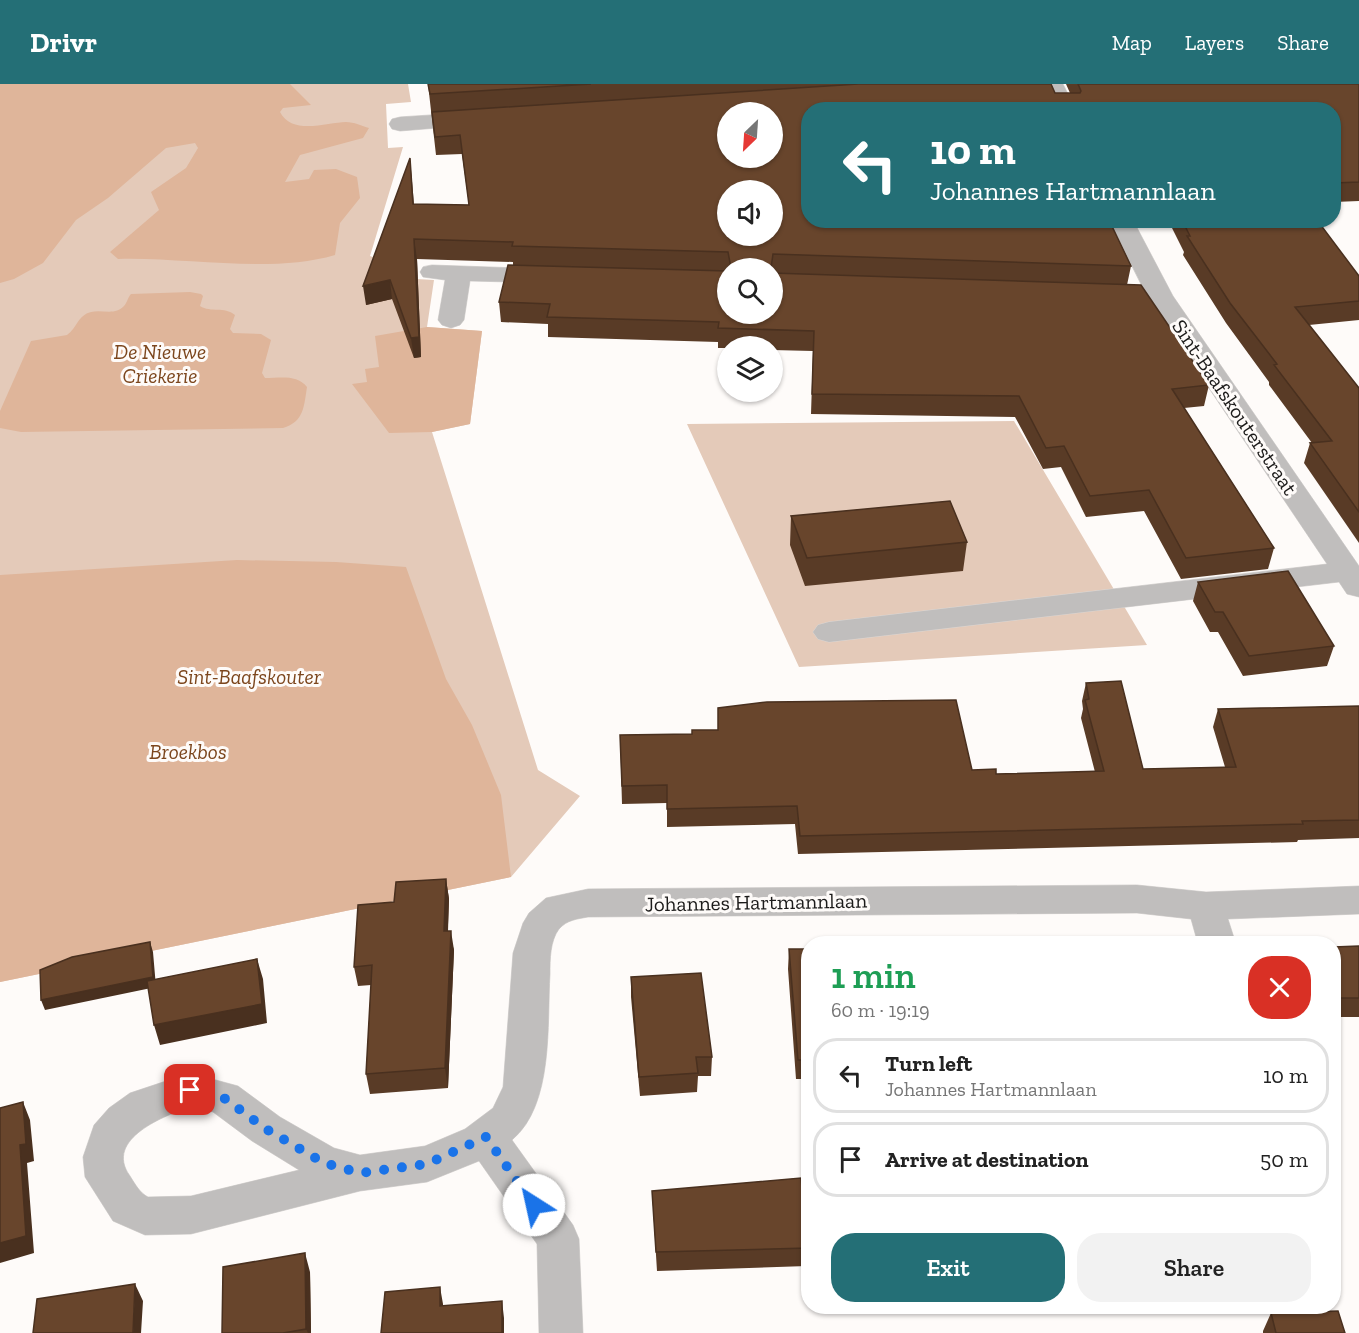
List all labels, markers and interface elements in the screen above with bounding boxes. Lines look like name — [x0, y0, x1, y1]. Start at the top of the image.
text: Drivr — [30, 26, 97, 59]
text: Map — [1112, 30, 1152, 55]
text: Layers — [1185, 30, 1244, 55]
text: Share — [1277, 30, 1329, 55]
north arrow — [717, 102, 783, 168]
map controls — [717, 102, 783, 402]
text: 10 m — [930, 124, 1016, 175]
icon: left — [831, 126, 909, 204]
text: Johannes Hartmannlaan — [930, 175, 1216, 207]
button: sound — [717, 180, 783, 246]
button: search — [717, 258, 783, 324]
street label: Sint-Baafskouterstraat — [1167, 315, 1303, 500]
button: layers — [717, 336, 783, 402]
park label: De Nieuwe Criekerie — [114, 339, 206, 388]
park label: Sint-Baafskouter — [177, 664, 322, 689]
park label: Broekbos — [149, 739, 227, 764]
street label: Johannes Hartmannlaan — [645, 888, 867, 916]
text: 1 min — [831, 954, 916, 997]
button: close — [1248, 956, 1311, 1019]
text: 60 m · 19:19 — [831, 998, 930, 1022]
text: Turn left — [885, 1050, 972, 1077]
icon: left — [834, 1059, 867, 1092]
text: 10 m — [1263, 1062, 1308, 1089]
pin — [164, 1064, 215, 1115]
icon: arrive — [173, 1073, 206, 1106]
text: Johannes Hartmannlaan — [885, 1077, 1097, 1101]
icon: arrive — [834, 1143, 867, 1176]
text: Arrive at destination — [885, 1146, 1088, 1173]
text: 50 m — [1260, 1146, 1308, 1173]
position arrow — [502, 1173, 566, 1237]
button: Exit — [831, 1233, 1065, 1302]
button: Share — [1077, 1233, 1311, 1302]

